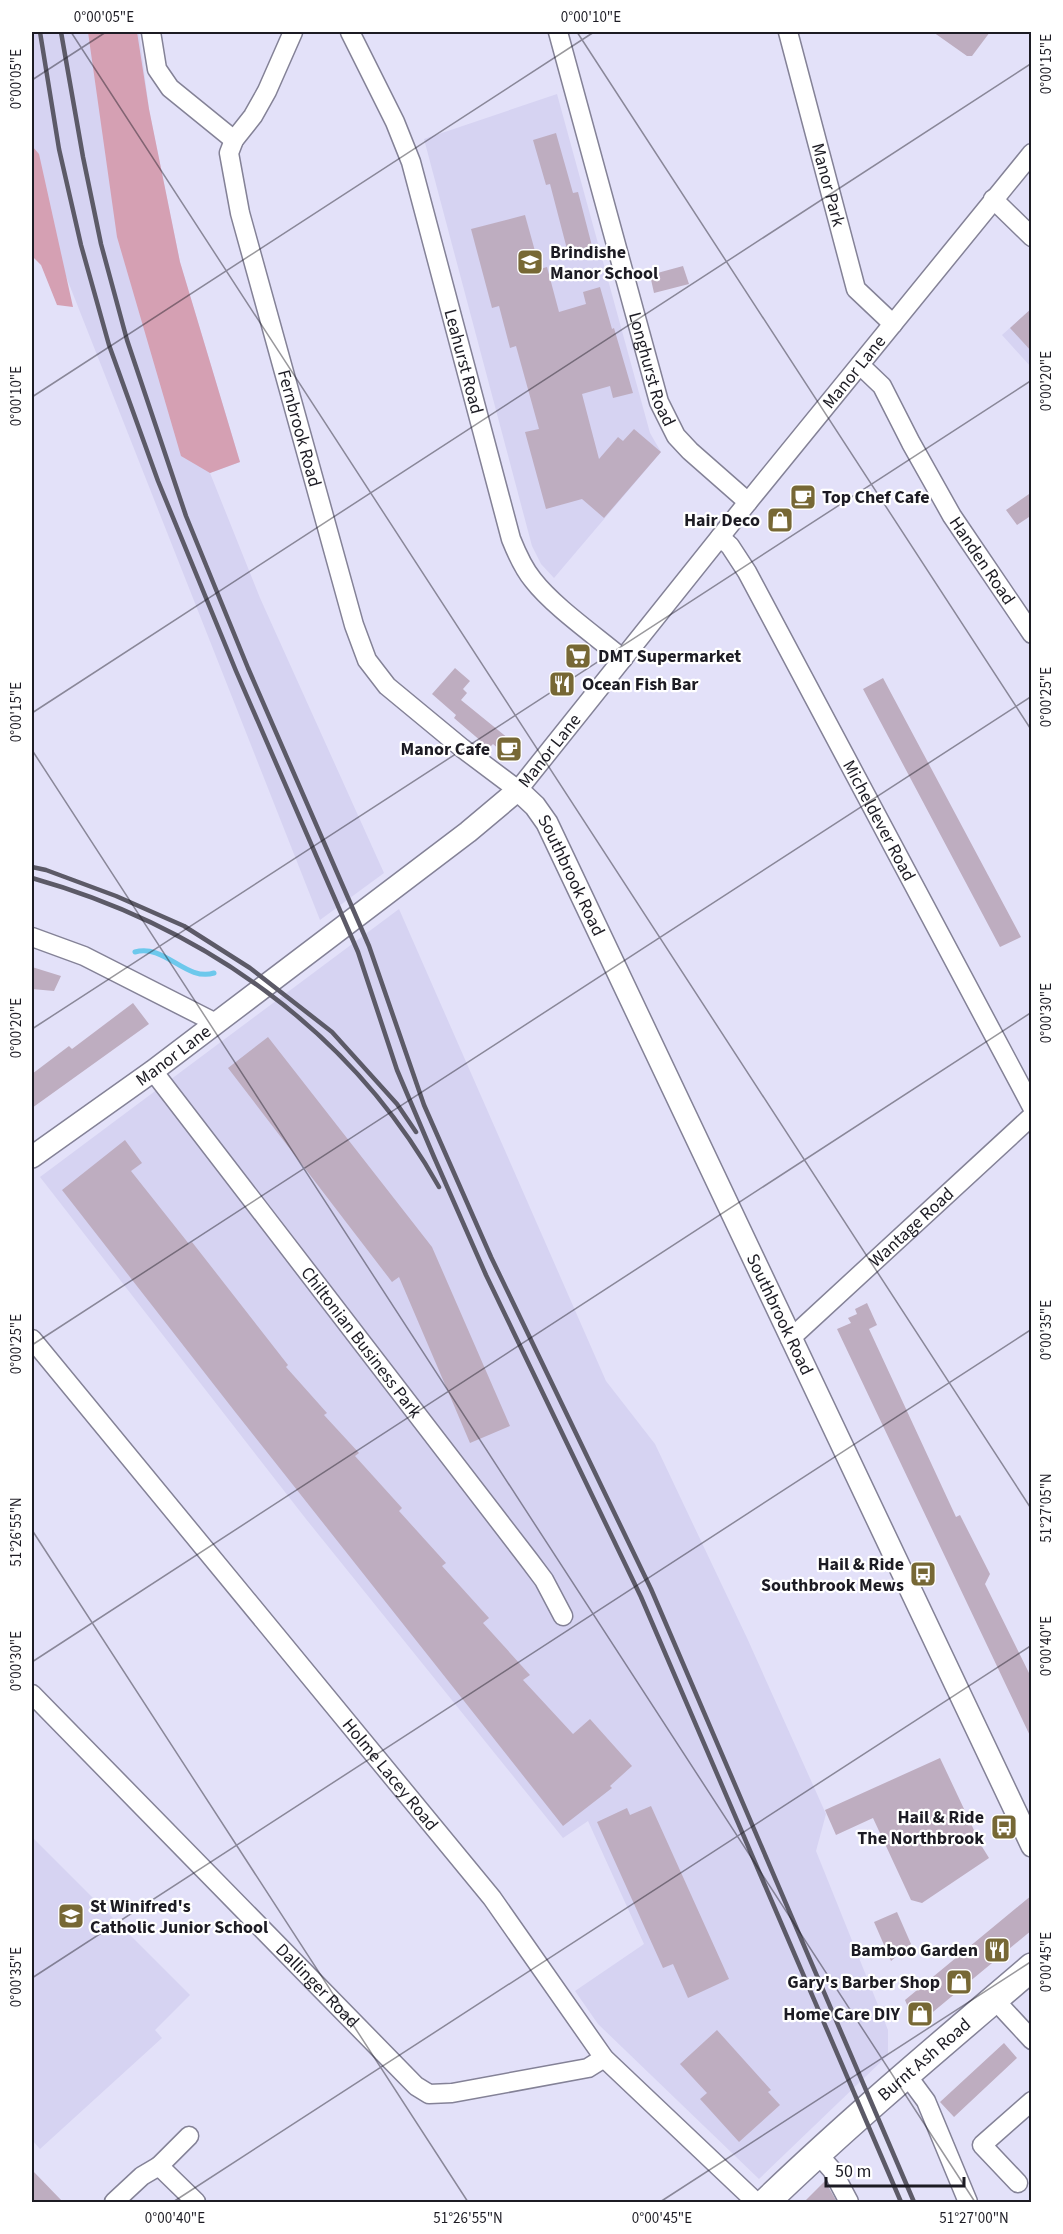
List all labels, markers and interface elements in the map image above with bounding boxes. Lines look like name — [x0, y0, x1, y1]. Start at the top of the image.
text: 0°00'05"E — [74, 7, 134, 28]
text: 0°00'10"E — [561, 7, 621, 28]
text: 0°00'15"E — [1036, 34, 1057, 94]
text: 0°00'05"E — [6, 49, 27, 109]
street label: Manor Park — [805, 140, 851, 229]
place label: Brindishe Manor School — [550, 240, 658, 286]
school or university icon: Brindishe Manor School — [515, 247, 545, 277]
street label: Leahurst Road — [438, 306, 489, 417]
street label: Longhurst Road — [622, 309, 681, 431]
street label: Manor Lane — [817, 330, 892, 414]
text: 0°00'20"E — [1036, 351, 1057, 411]
text: 0°00'10"E — [6, 366, 27, 426]
street label: Fernbrook Road — [271, 367, 327, 490]
cafe icon: Top Chef Cafe — [788, 482, 818, 512]
place label: Top Chef Cafe — [822, 485, 930, 510]
shop icon: Hair Deco — [765, 505, 795, 535]
place label: Hair Deco — [684, 508, 760, 533]
street label: Handen Road — [943, 512, 1021, 610]
supermarket icon: DMT Supermarket — [563, 641, 593, 671]
place label: DMT Supermarket — [598, 644, 741, 669]
text: 0°00'25"E — [1036, 667, 1057, 727]
restaurant icon: Ocean Fish Bar — [547, 669, 577, 699]
place label: Ocean Fish Bar — [582, 672, 699, 697]
text: 0°00'15"E — [6, 682, 27, 742]
street label: Manor Lane — [513, 709, 587, 793]
cafe icon: Manor Cafe — [494, 734, 524, 764]
place label: Manor Cafe — [401, 737, 490, 762]
street label: Micheldever Road — [836, 756, 921, 886]
street label: Southbrook Road — [532, 809, 611, 940]
text: 0°00'30"E — [1036, 983, 1057, 1043]
text: 0°00'20"E — [6, 998, 27, 1058]
street label: Manor Lane — [131, 1019, 216, 1092]
street label: Wantage Road — [864, 1182, 960, 1273]
street label: Southbrook Road — [740, 1250, 819, 1379]
street label: Chiltonian Business Park — [295, 1261, 427, 1423]
text: 0°00'35"E — [1036, 1300, 1057, 1360]
text: 0°00'25"E — [6, 1314, 27, 1374]
text: 51°27'05"N — [1036, 1473, 1057, 1543]
text: 51°26'55"N — [6, 1497, 27, 1567]
place label: Hail & Ride Southbrook Mews — [761, 1552, 904, 1598]
bus stop icon: Hail & Ride Southbrook Mews — [908, 1559, 938, 1589]
text: 0°00'40"E — [1036, 1616, 1057, 1676]
text: 0°00'30"E — [6, 1631, 27, 1691]
street label: Holme Lacey Road — [336, 1713, 444, 1836]
place label: Hail & Ride The Northbrook — [857, 1805, 984, 1851]
bus stop icon: Hail & Ride The Northbrook — [989, 1812, 1019, 1842]
place label: St Winifred's Catholic Junior School — [90, 1894, 268, 1940]
school or university icon: St Winifred's Catholic Junior School — [56, 1901, 86, 1931]
text: 0°00'45"E — [1036, 1932, 1057, 1992]
restaurant icon: Bamboo Garden — [982, 1935, 1012, 1965]
street label: Dallinger Road — [270, 1938, 365, 2034]
place label: Bamboo Garden — [850, 1938, 978, 1963]
text: 0°00'35"E — [6, 1947, 27, 2007]
shop icon: Gary's Barber Shop — [944, 1967, 974, 1997]
place label: Gary's Barber Shop — [787, 1970, 940, 1995]
shop icon: Home Care DIY — [905, 1999, 935, 2029]
place label: Home Care DIY — [783, 2002, 901, 2027]
street label: Burnt Ash Road — [872, 2012, 977, 2107]
scale bar — [826, 2150, 964, 2188]
text: 50 m — [835, 2159, 871, 2184]
text: 0°00'40"E — [145, 2208, 205, 2229]
text: 51°26'55"N — [433, 2208, 503, 2229]
text: 0°00'45"E — [632, 2208, 692, 2229]
text: 51°27'00"N — [939, 2208, 1009, 2229]

